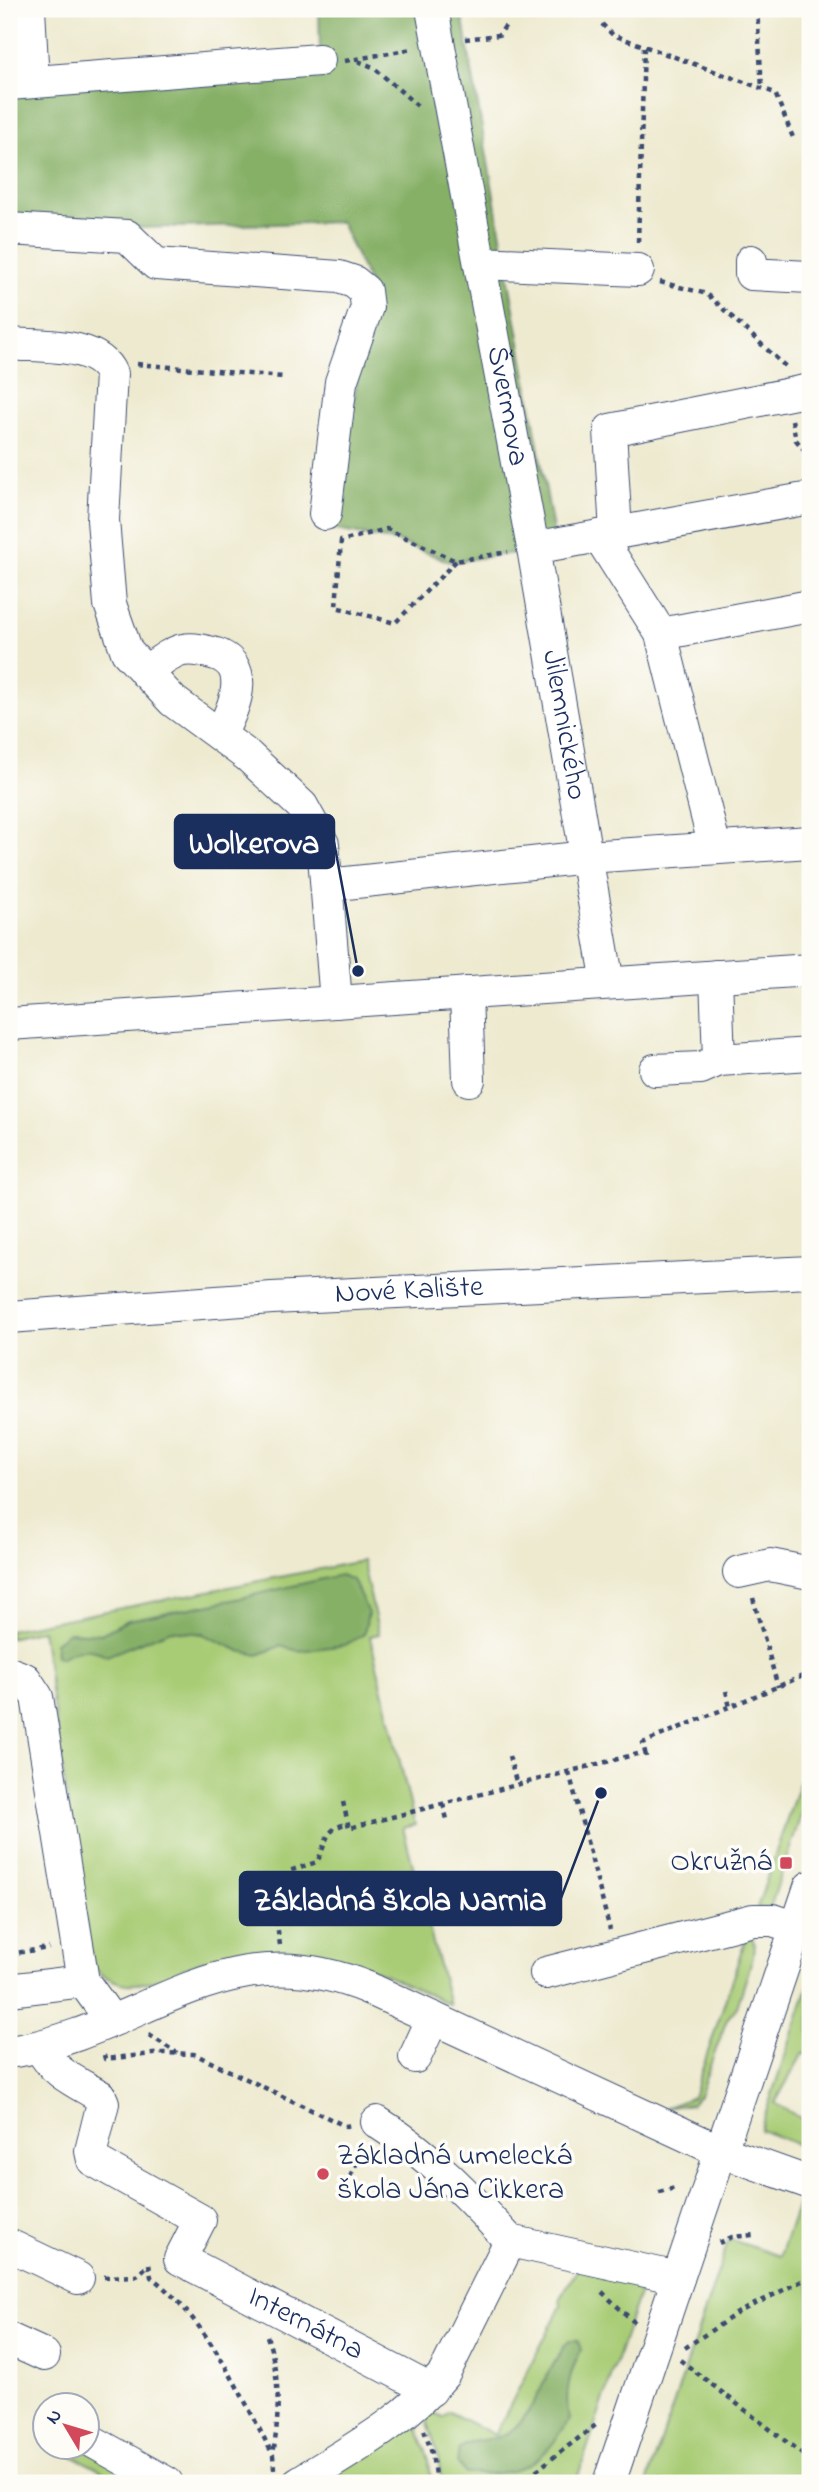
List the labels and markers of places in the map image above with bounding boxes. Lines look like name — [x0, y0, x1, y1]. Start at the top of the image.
callout: Wolkerova — [175, 815, 334, 868]
place label: Okružná — [670, 1841, 772, 1885]
marker: Okružná — [778, 1855, 794, 1871]
callout: Základná škola Narnia — [240, 1872, 561, 1925]
place label: Základná umelecká škola Jána Cikkera — [337, 2135, 572, 2213]
marker: Základná umelecká škola Jána Cikkera — [315, 2166, 331, 2182]

